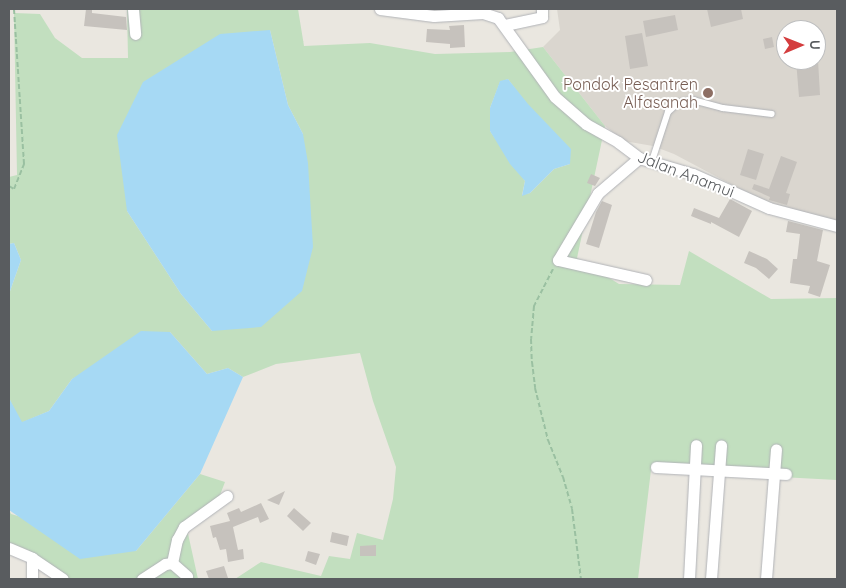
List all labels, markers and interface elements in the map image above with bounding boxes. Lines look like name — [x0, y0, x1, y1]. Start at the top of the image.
north arrow — [776, 20, 826, 70]
text: U — [806, 40, 824, 50]
place label: Pondok Pesantren Alfasanah — [563, 74, 698, 112]
marker: Pondok Pesantren Alfasanah — [702, 87, 714, 99]
street label: Jalan Anamui — [635, 147, 737, 201]

